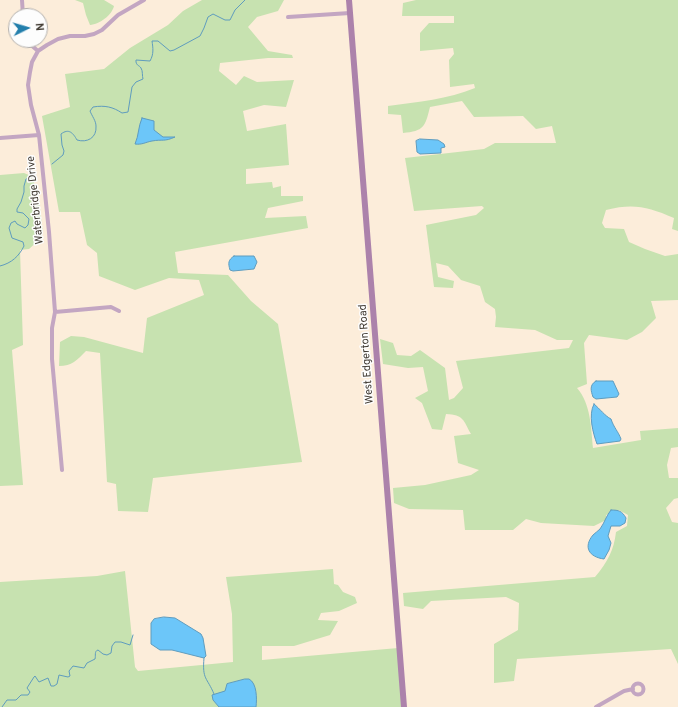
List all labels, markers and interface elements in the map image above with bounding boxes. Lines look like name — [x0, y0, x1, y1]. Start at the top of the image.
north arrow — [8, 8, 48, 48]
text: N — [32, 22, 46, 32]
street label: Waterbridge Drive — [25, 155, 47, 245]
street label: West Edgerton Road — [357, 304, 377, 404]

